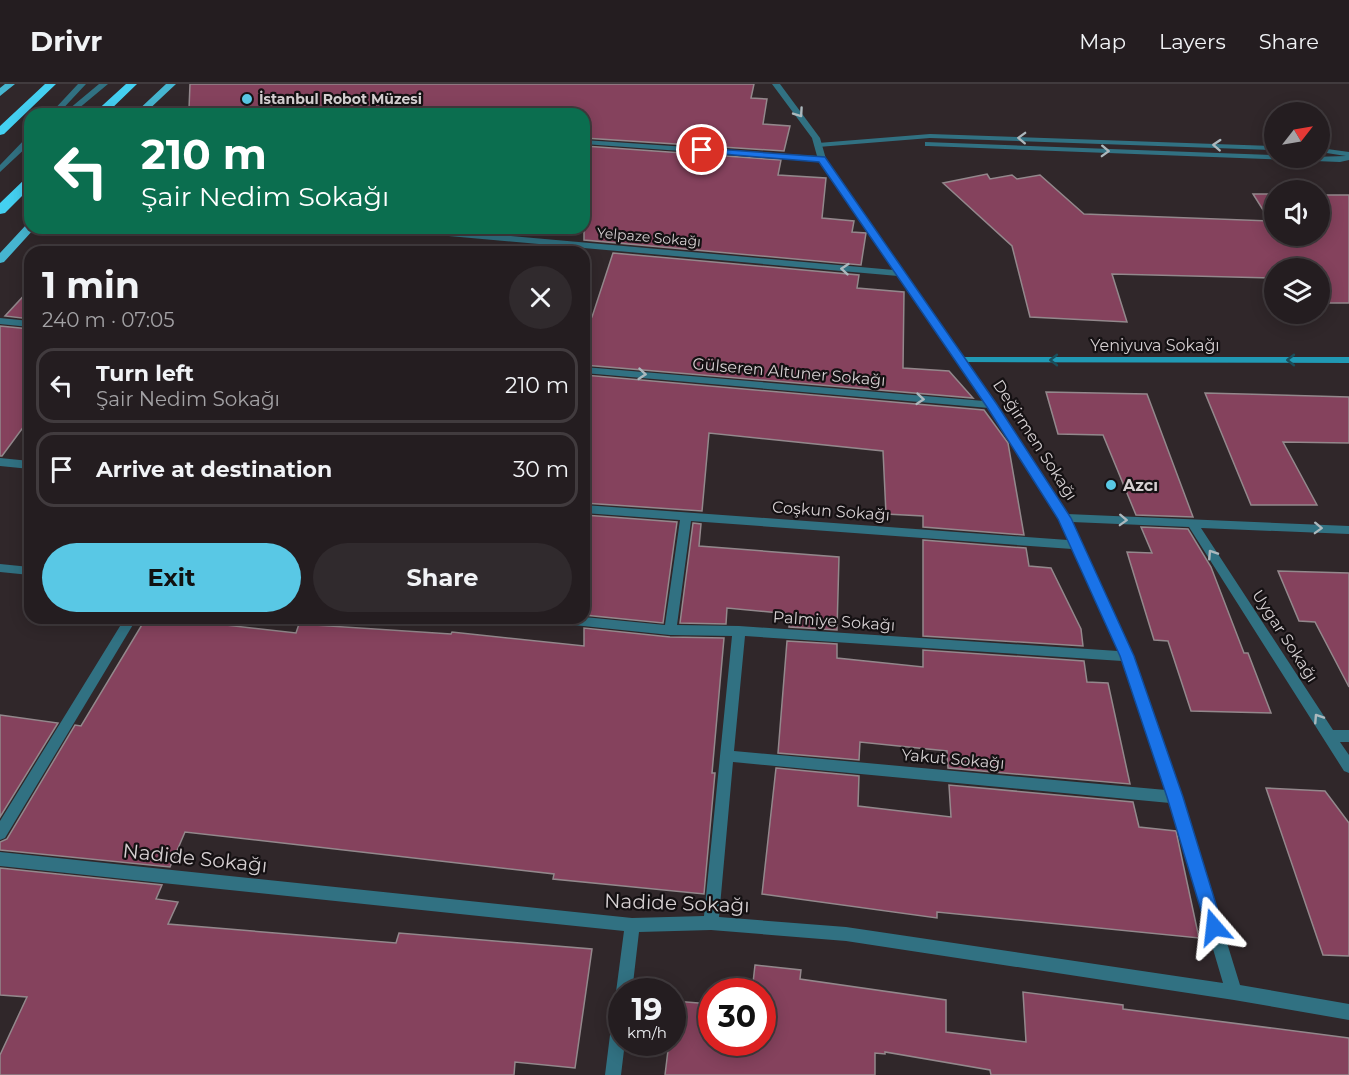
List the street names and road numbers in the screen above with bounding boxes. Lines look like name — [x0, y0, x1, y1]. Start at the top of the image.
street label: Yelpaze Sokağı — [596, 223, 702, 251]
street label: Yeniyuva Sokağı — [1090, 336, 1220, 355]
street label: Gülseren Altuner Sokağı — [692, 354, 886, 390]
street label: Değirmen Sokağı — [989, 376, 1081, 504]
street label: Coşkun Sokağı — [771, 497, 891, 525]
street label: Uygar Sokağı — [1248, 586, 1322, 686]
street label: Palmiye Sokağı — [772, 607, 896, 635]
street label: Yakut Sokağı — [901, 745, 1005, 773]
street label: Nadide Sokağı — [121, 838, 269, 878]
street label: Nadide Sokağı — [604, 888, 750, 918]

